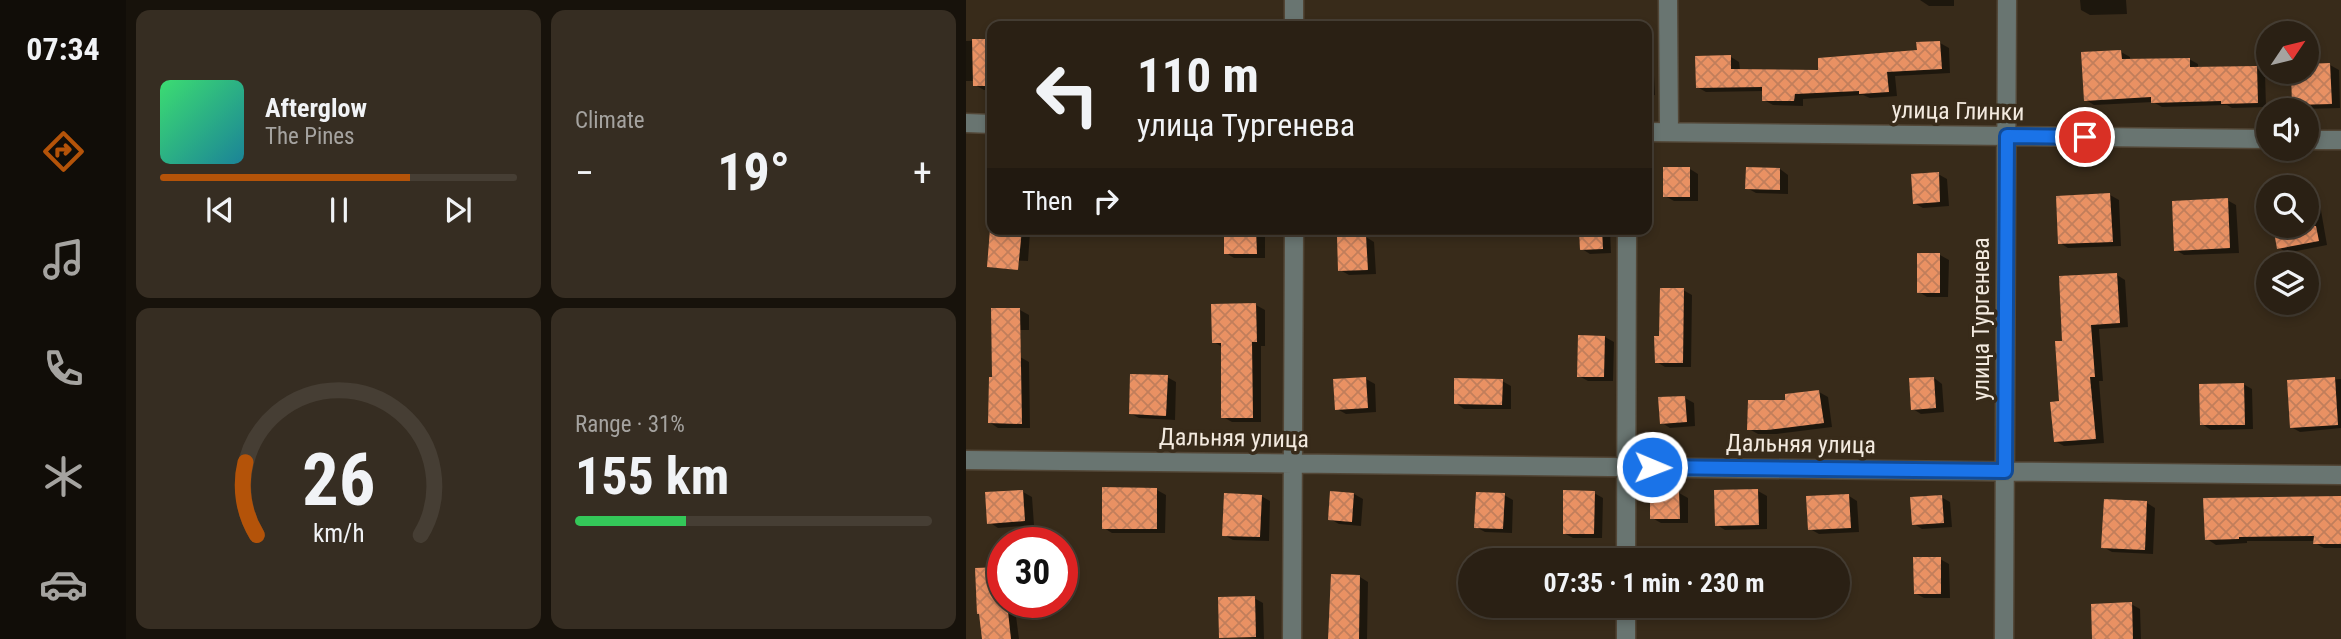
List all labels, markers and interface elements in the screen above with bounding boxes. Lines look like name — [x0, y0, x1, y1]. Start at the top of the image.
north arrow — [2256, 21, 2319, 84]
map controls — [2256, 21, 2319, 315]
text: 07:34 — [26, 30, 100, 68]
text: 110 m — [1137, 47, 1259, 104]
icon: left — [1022, 49, 1113, 140]
text: Afterglow — [265, 93, 367, 123]
street label: улица Глинки — [1891, 96, 2025, 126]
button: sound — [2256, 98, 2319, 161]
text: улица Тургенева — [1137, 106, 1355, 144]
text: Climate — [575, 107, 645, 134]
pin — [2055, 107, 2115, 167]
icon: arrive — [2066, 118, 2104, 156]
text: The Pines — [265, 123, 355, 150]
icon: directions — [39, 127, 88, 176]
text: 19° — [717, 142, 790, 203]
text: − — [575, 151, 594, 195]
text: + — [913, 151, 932, 195]
button: search — [2256, 175, 2319, 238]
icon: right — [1087, 182, 1125, 220]
text: Then — [1022, 186, 1073, 216]
icon: previous — [201, 191, 239, 229]
icon: pause — [320, 191, 358, 229]
icon: next — [439, 191, 477, 229]
icon: music — [39, 235, 88, 284]
street label: улица Тургенева — [1967, 237, 1995, 401]
button: layers — [2256, 252, 2319, 315]
icon: phone — [39, 344, 88, 393]
text: Range · 31% — [575, 411, 685, 438]
street label: Дальняя улица — [1159, 423, 1309, 453]
street label: Дальняя улица — [1726, 429, 1876, 459]
position arrow — [1615, 430, 1689, 504]
text: 26 — [302, 437, 375, 523]
text: 155 km — [575, 446, 729, 507]
icon: climate — [39, 452, 88, 501]
text: km/h — [313, 518, 364, 547]
speed limit sign: 30 — [987, 527, 1078, 618]
icon: car — [39, 560, 88, 609]
text: 07:35 · 1 min · 230 m — [1544, 568, 1764, 598]

